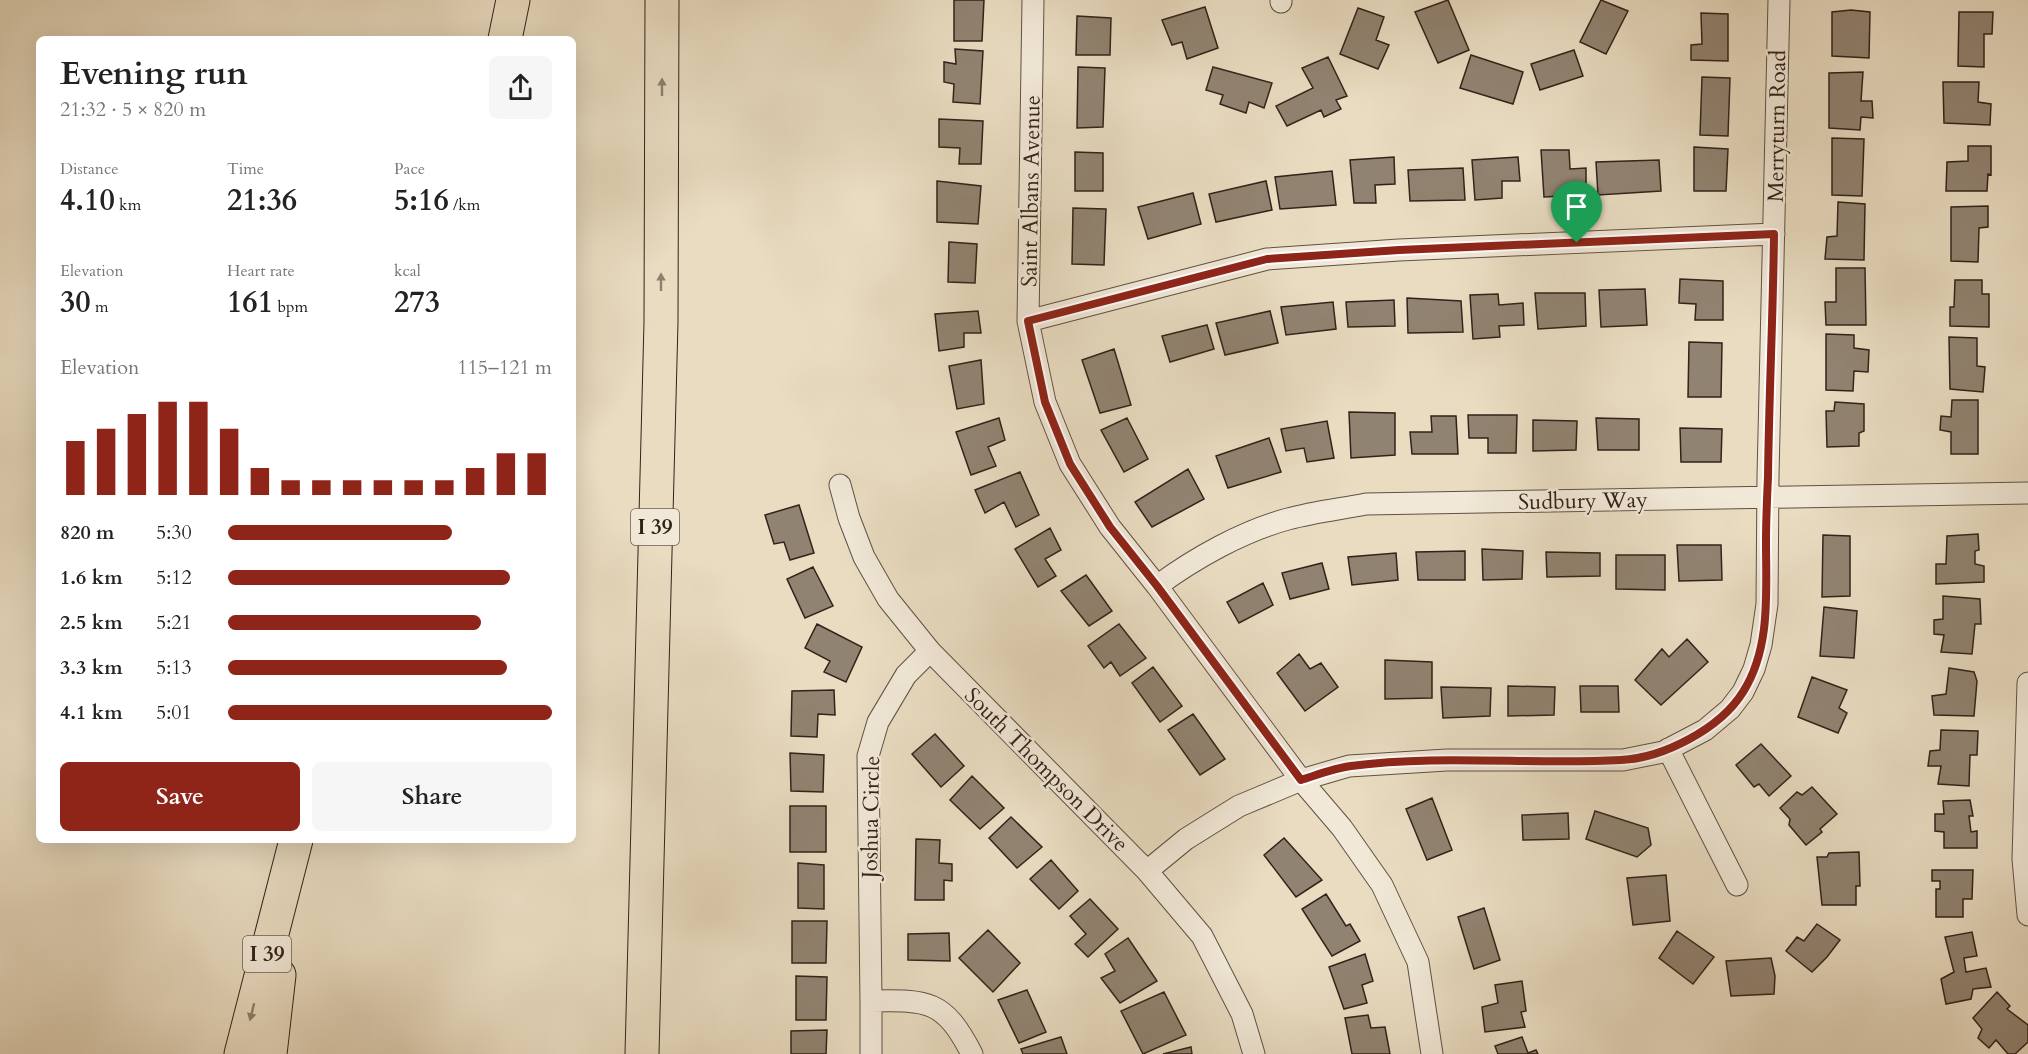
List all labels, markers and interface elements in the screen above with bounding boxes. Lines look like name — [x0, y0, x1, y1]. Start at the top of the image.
street label: Merryturn Road — [1761, 49, 1793, 202]
text: Evening run — [60, 51, 248, 96]
button: share — [489, 56, 552, 119]
one-way arrow — [657, 77, 667, 96]
street label: Saint Albans Avenue — [1014, 95, 1048, 287]
text: 21:32 · 5 × 820 m — [60, 96, 206, 123]
text: Distance — [60, 158, 118, 180]
text: Time — [227, 158, 264, 180]
text: Pace — [394, 158, 425, 180]
text: 4.10 — [60, 180, 115, 221]
text: 21:36 — [227, 180, 297, 221]
text: 5:16 — [394, 180, 449, 221]
pin — [1551, 181, 1602, 243]
icon: arrive — [1560, 190, 1593, 223]
text: km — [115, 194, 141, 216]
text: /km — [449, 194, 480, 216]
text: Elevation — [60, 260, 124, 282]
text: Heart rate — [227, 260, 295, 282]
text: kcal — [394, 260, 421, 282]
one-way arrow — [656, 272, 666, 291]
text: 30 — [60, 282, 91, 323]
text: 161 — [227, 282, 273, 323]
text: 273 — [394, 282, 440, 323]
text: m — [91, 296, 109, 318]
text: bpm — [273, 296, 308, 318]
text: Elevation — [60, 354, 139, 381]
text: 115–121 m — [457, 354, 552, 381]
street label: Sudbury Way — [1518, 485, 1648, 517]
road number: I 39 — [631, 509, 679, 545]
text: 820 m — [60, 519, 115, 546]
text: 5:30 — [156, 519, 192, 546]
text: 1.6 km — [60, 564, 123, 591]
text: 5:12 — [156, 564, 192, 591]
text: 2.5 km — [60, 609, 123, 636]
text: 5:21 — [156, 609, 192, 636]
text: 3.3 km — [60, 654, 123, 681]
text: 5:13 — [156, 654, 192, 681]
street label: South Thompson Drive — [957, 681, 1135, 859]
text: 4.1 km — [60, 699, 123, 726]
text: 5:01 — [156, 699, 192, 726]
street label: Joshua Circle — [855, 755, 887, 882]
button: Save — [60, 762, 300, 831]
button: Share — [312, 762, 552, 831]
road number: I 39 — [243, 936, 291, 972]
one-way arrow — [246, 1003, 256, 1021]

